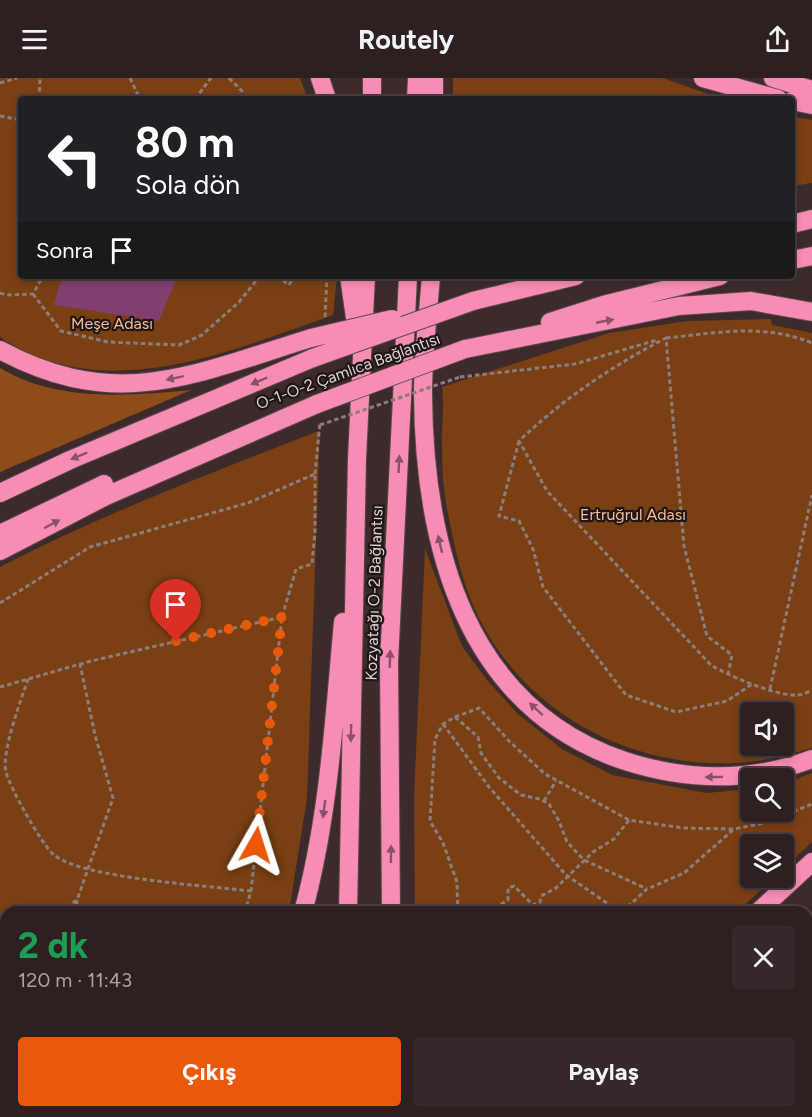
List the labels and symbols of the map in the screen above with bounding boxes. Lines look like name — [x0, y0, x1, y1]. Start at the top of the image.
park label: Meşe Adası — [71, 314, 153, 333]
one-way arrow — [595, 316, 614, 325]
street label: O-1-O-2 Çamlıca Bağlantısı — [253, 329, 443, 413]
one-way arrow — [165, 374, 184, 384]
one-way arrow — [249, 376, 267, 386]
one-way arrow — [70, 452, 88, 461]
one-way arrow — [394, 454, 403, 473]
street label: Kozyatağı O-2 Bağlantısı — [361, 505, 387, 681]
park label: Ertruğrul Adası — [580, 505, 686, 524]
one-way arrow — [44, 519, 61, 529]
one-way arrow — [435, 534, 445, 553]
pin — [150, 579, 201, 641]
one-way arrow — [385, 649, 394, 668]
one-way arrow — [528, 702, 543, 716]
one-way arrow — [347, 724, 356, 743]
one-way arrow — [704, 772, 723, 781]
one-way arrow — [320, 800, 329, 819]
position arrow — [224, 813, 288, 877]
one-way arrow — [386, 844, 396, 863]

